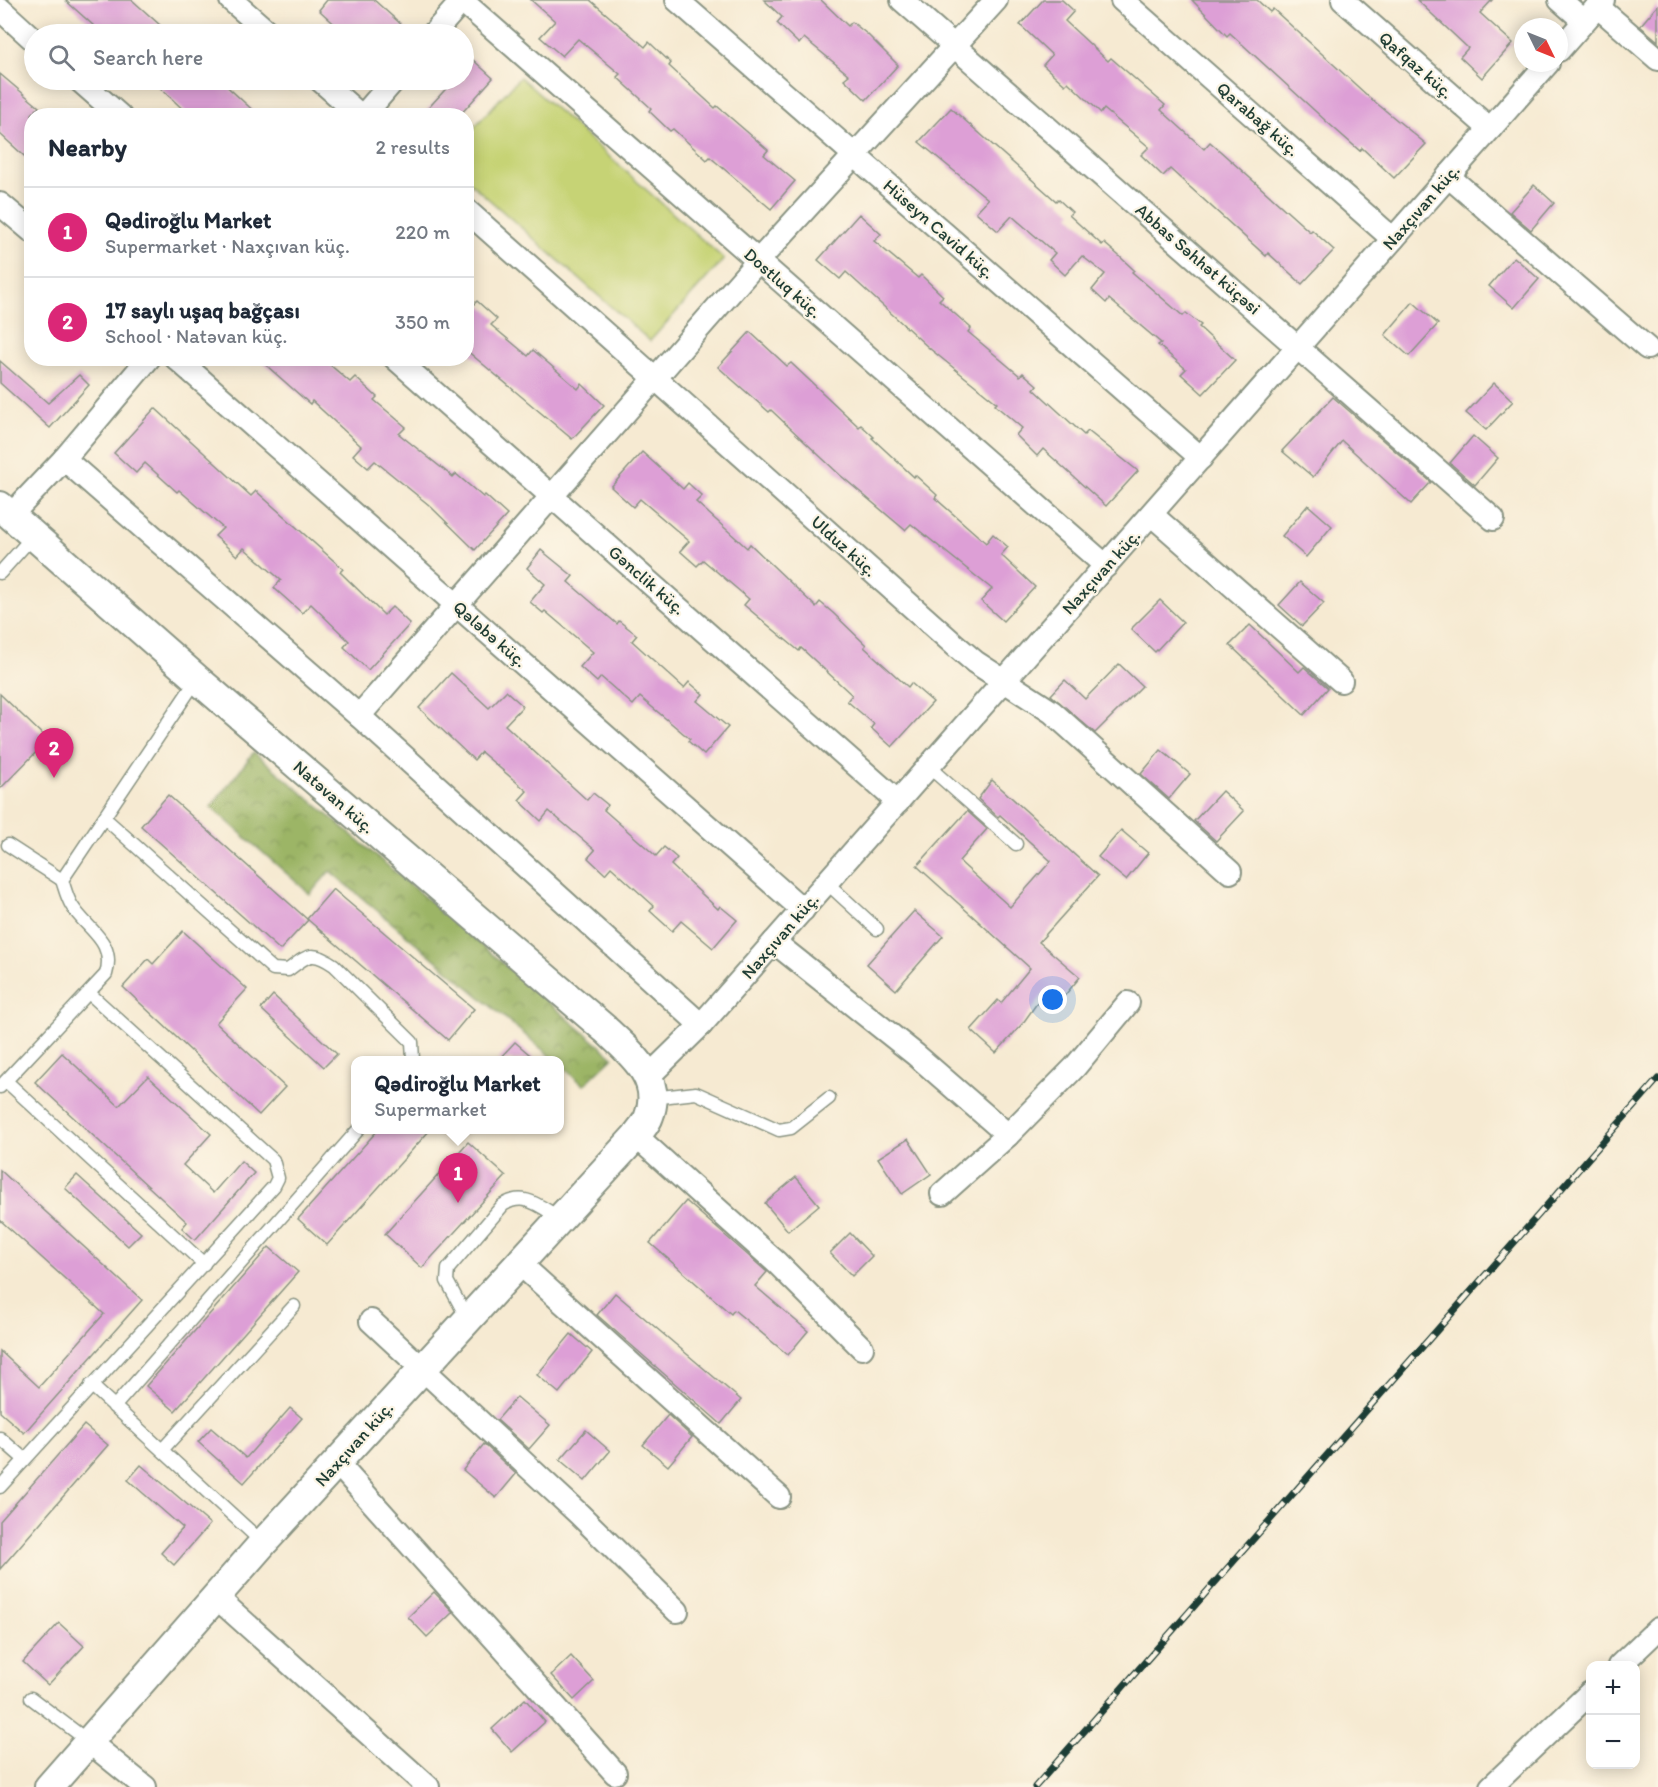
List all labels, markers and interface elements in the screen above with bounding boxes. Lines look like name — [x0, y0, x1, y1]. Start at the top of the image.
north arrow — [1514, 18, 1568, 72]
search box — [24, 24, 474, 90]
street label: Qafqaz küç. — [1374, 27, 1458, 103]
icon: search — [45, 41, 78, 74]
text: Search here — [93, 44, 203, 71]
street label: Qarabağ küç. — [1212, 77, 1304, 161]
text: Nearby — [48, 131, 127, 163]
text: 2 results — [376, 135, 450, 159]
street label: Naxçıvan küç. — [1378, 159, 1464, 255]
street label: Hüseyn Cavid küç. — [879, 174, 999, 284]
street label: Abbas Səhhət küçəsi — [1131, 199, 1265, 319]
text: Qədiroğlu Market — [105, 207, 271, 234]
text: 1 — [63, 220, 72, 244]
text: 220 m — [395, 220, 450, 244]
text: Supermarket · Naxçıvan küç. — [105, 234, 350, 258]
street label: Dostluq küç. — [740, 243, 826, 323]
text: 17 saylı uşaq bağçası — [105, 297, 300, 324]
text: 2 — [62, 310, 73, 334]
text: 350 m — [395, 310, 450, 334]
text: School · Natəvan küç. — [105, 324, 287, 348]
street label: Ulduz küç. — [806, 511, 882, 581]
street label: Naxçıvan küç. — [1057, 525, 1145, 619]
street label: Gənclik küç. — [604, 541, 690, 619]
street label: Qələbə küç. — [449, 596, 531, 672]
pin: 2 — [34, 728, 74, 778]
street label: Natəvan küç. — [289, 756, 379, 838]
street label: Naxçıvan küç. — [737, 888, 823, 984]
your location — [1038, 985, 1067, 1014]
popup — [351, 1056, 564, 1134]
text: Qədiroğlu Market — [374, 1070, 541, 1097]
text: Supermarket — [374, 1097, 487, 1121]
pin: 1 — [438, 1154, 478, 1203]
street label: Naxçıvan küç. — [310, 1397, 398, 1491]
map controls — [1586, 1661, 1640, 1769]
button: + — [1586, 1661, 1640, 1715]
button: − — [1586, 1715, 1640, 1769]

